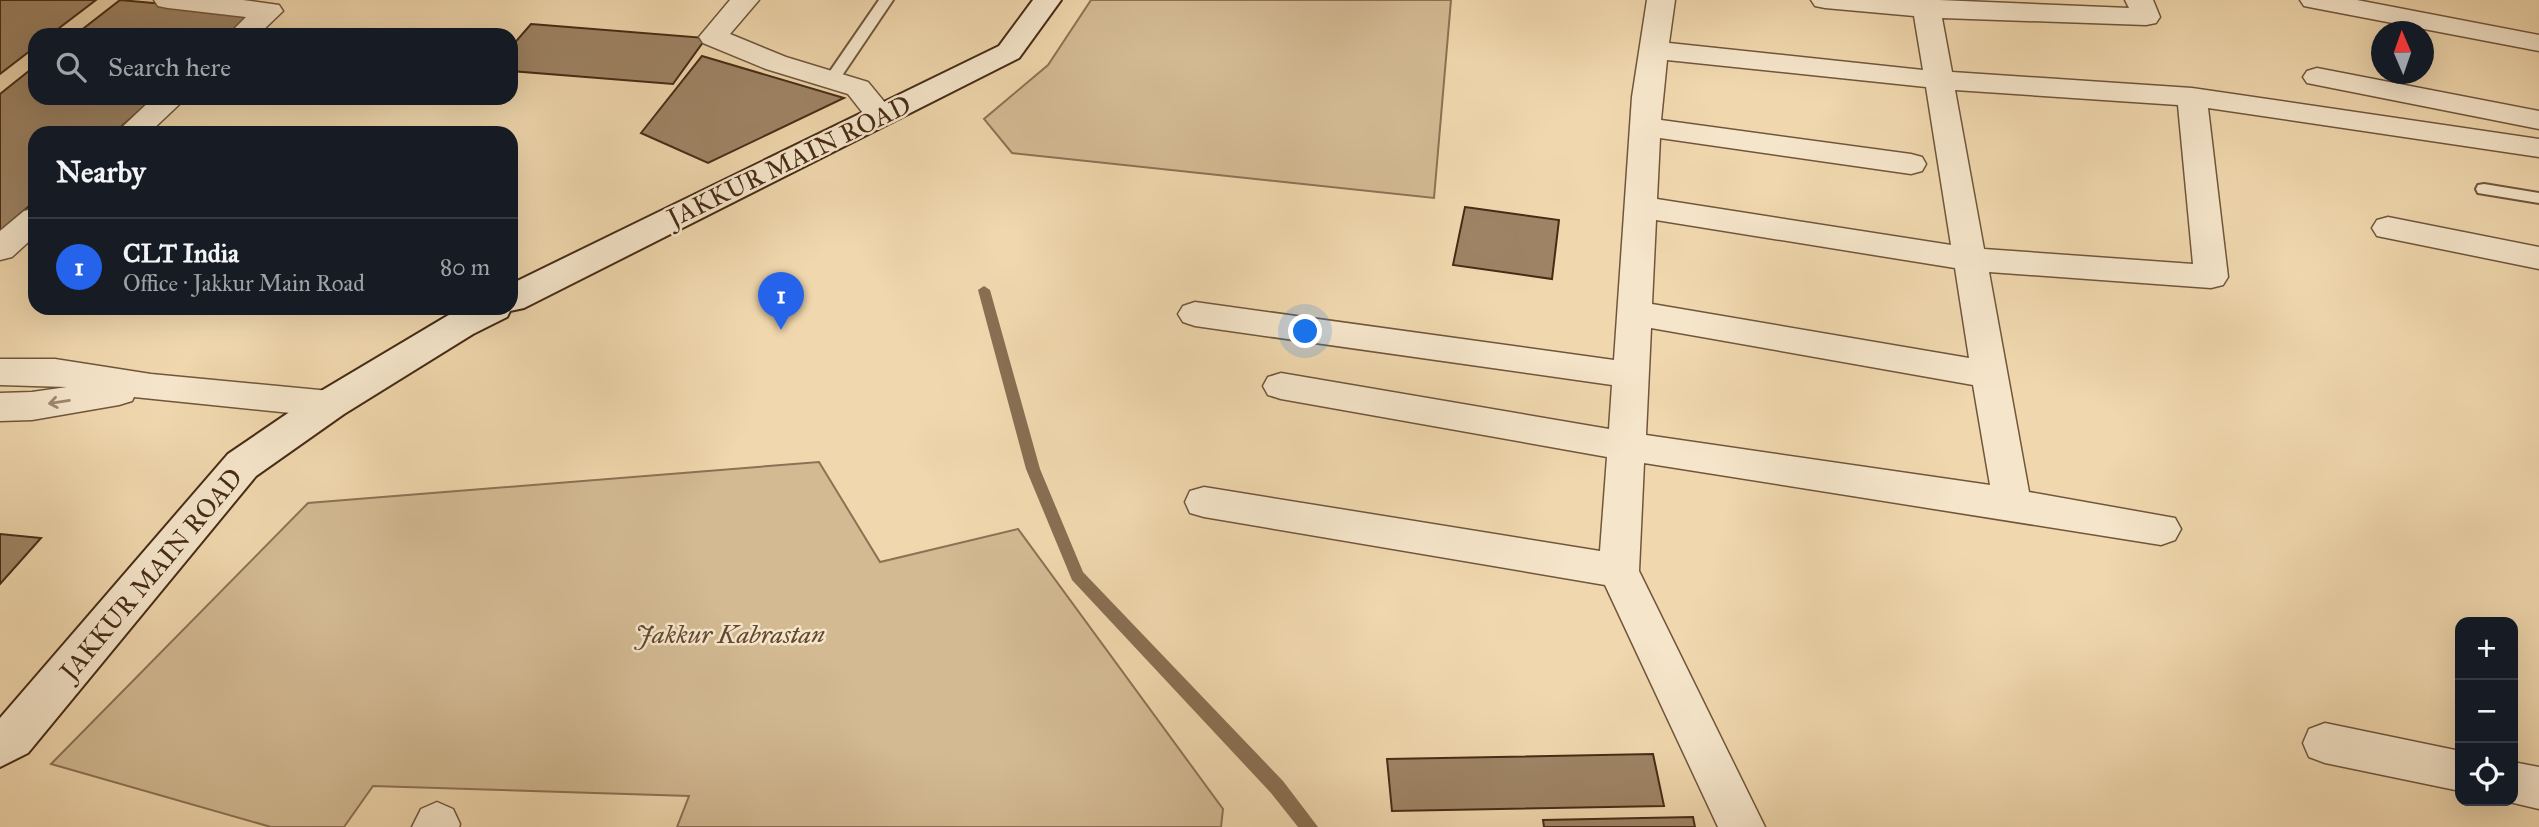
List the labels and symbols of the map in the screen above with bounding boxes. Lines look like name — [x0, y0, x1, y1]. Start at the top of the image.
north arrow — [2371, 21, 2434, 84]
street label: JAKKUR MAIN ROAD — [659, 88, 916, 235]
pin: 1 — [758, 272, 804, 330]
your location — [1288, 314, 1322, 348]
one-way arrow — [49, 396, 71, 409]
street label: JAKKUR MAIN ROAD — [51, 461, 249, 689]
park label: Jakkur Kabrastan — [633, 618, 825, 650]

